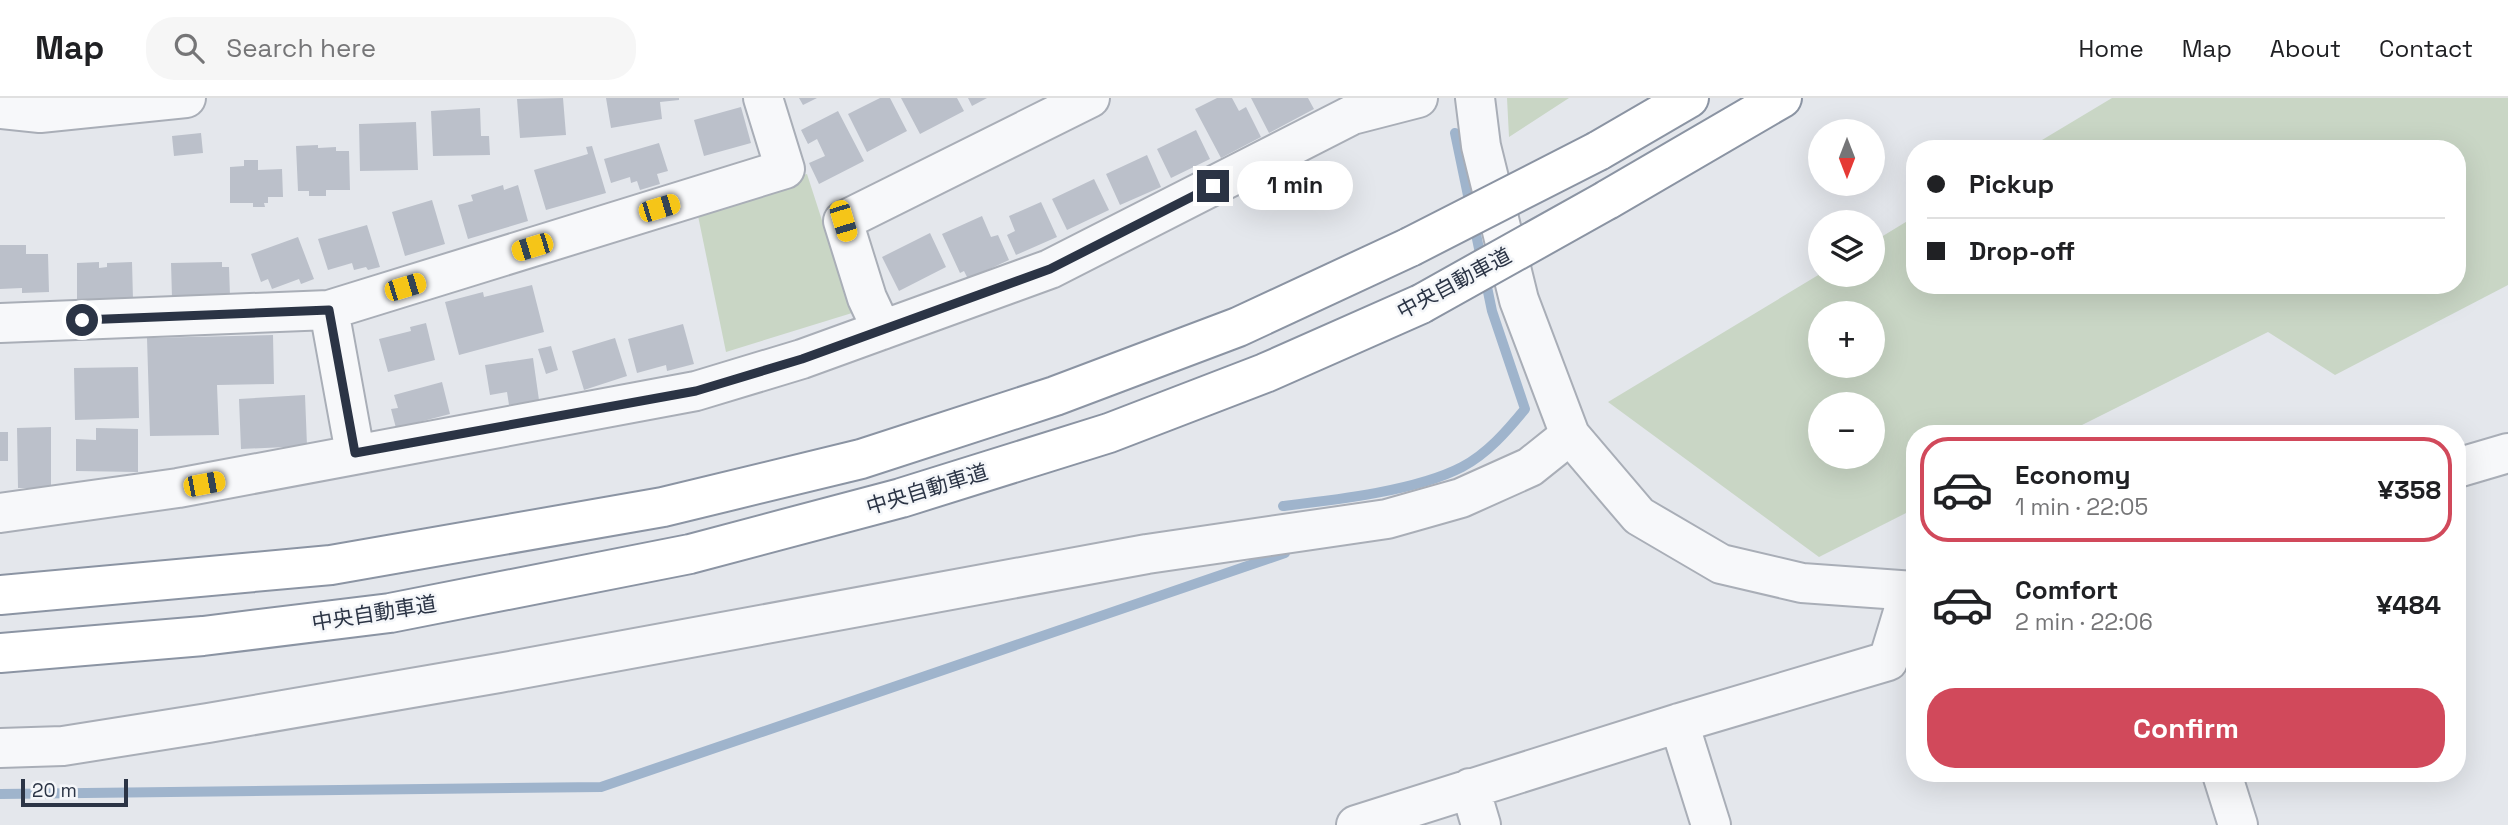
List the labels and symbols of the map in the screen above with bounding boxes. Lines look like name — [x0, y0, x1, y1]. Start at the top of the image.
north arrow — [1808, 119, 1885, 196]
callout: 1 min — [1238, 162, 1353, 210]
route end — [1197, 170, 1229, 202]
car — [636, 192, 683, 224]
car — [827, 198, 860, 244]
car — [509, 231, 556, 263]
street label: 中央自動車道 — [1392, 242, 1516, 324]
car — [382, 271, 429, 303]
route start — [66, 304, 98, 336]
street label: 中央自動車道 — [863, 458, 991, 520]
car — [182, 470, 227, 498]
street label: 中央自動車道 — [310, 590, 438, 636]
scale bar — [21, 776, 128, 808]

